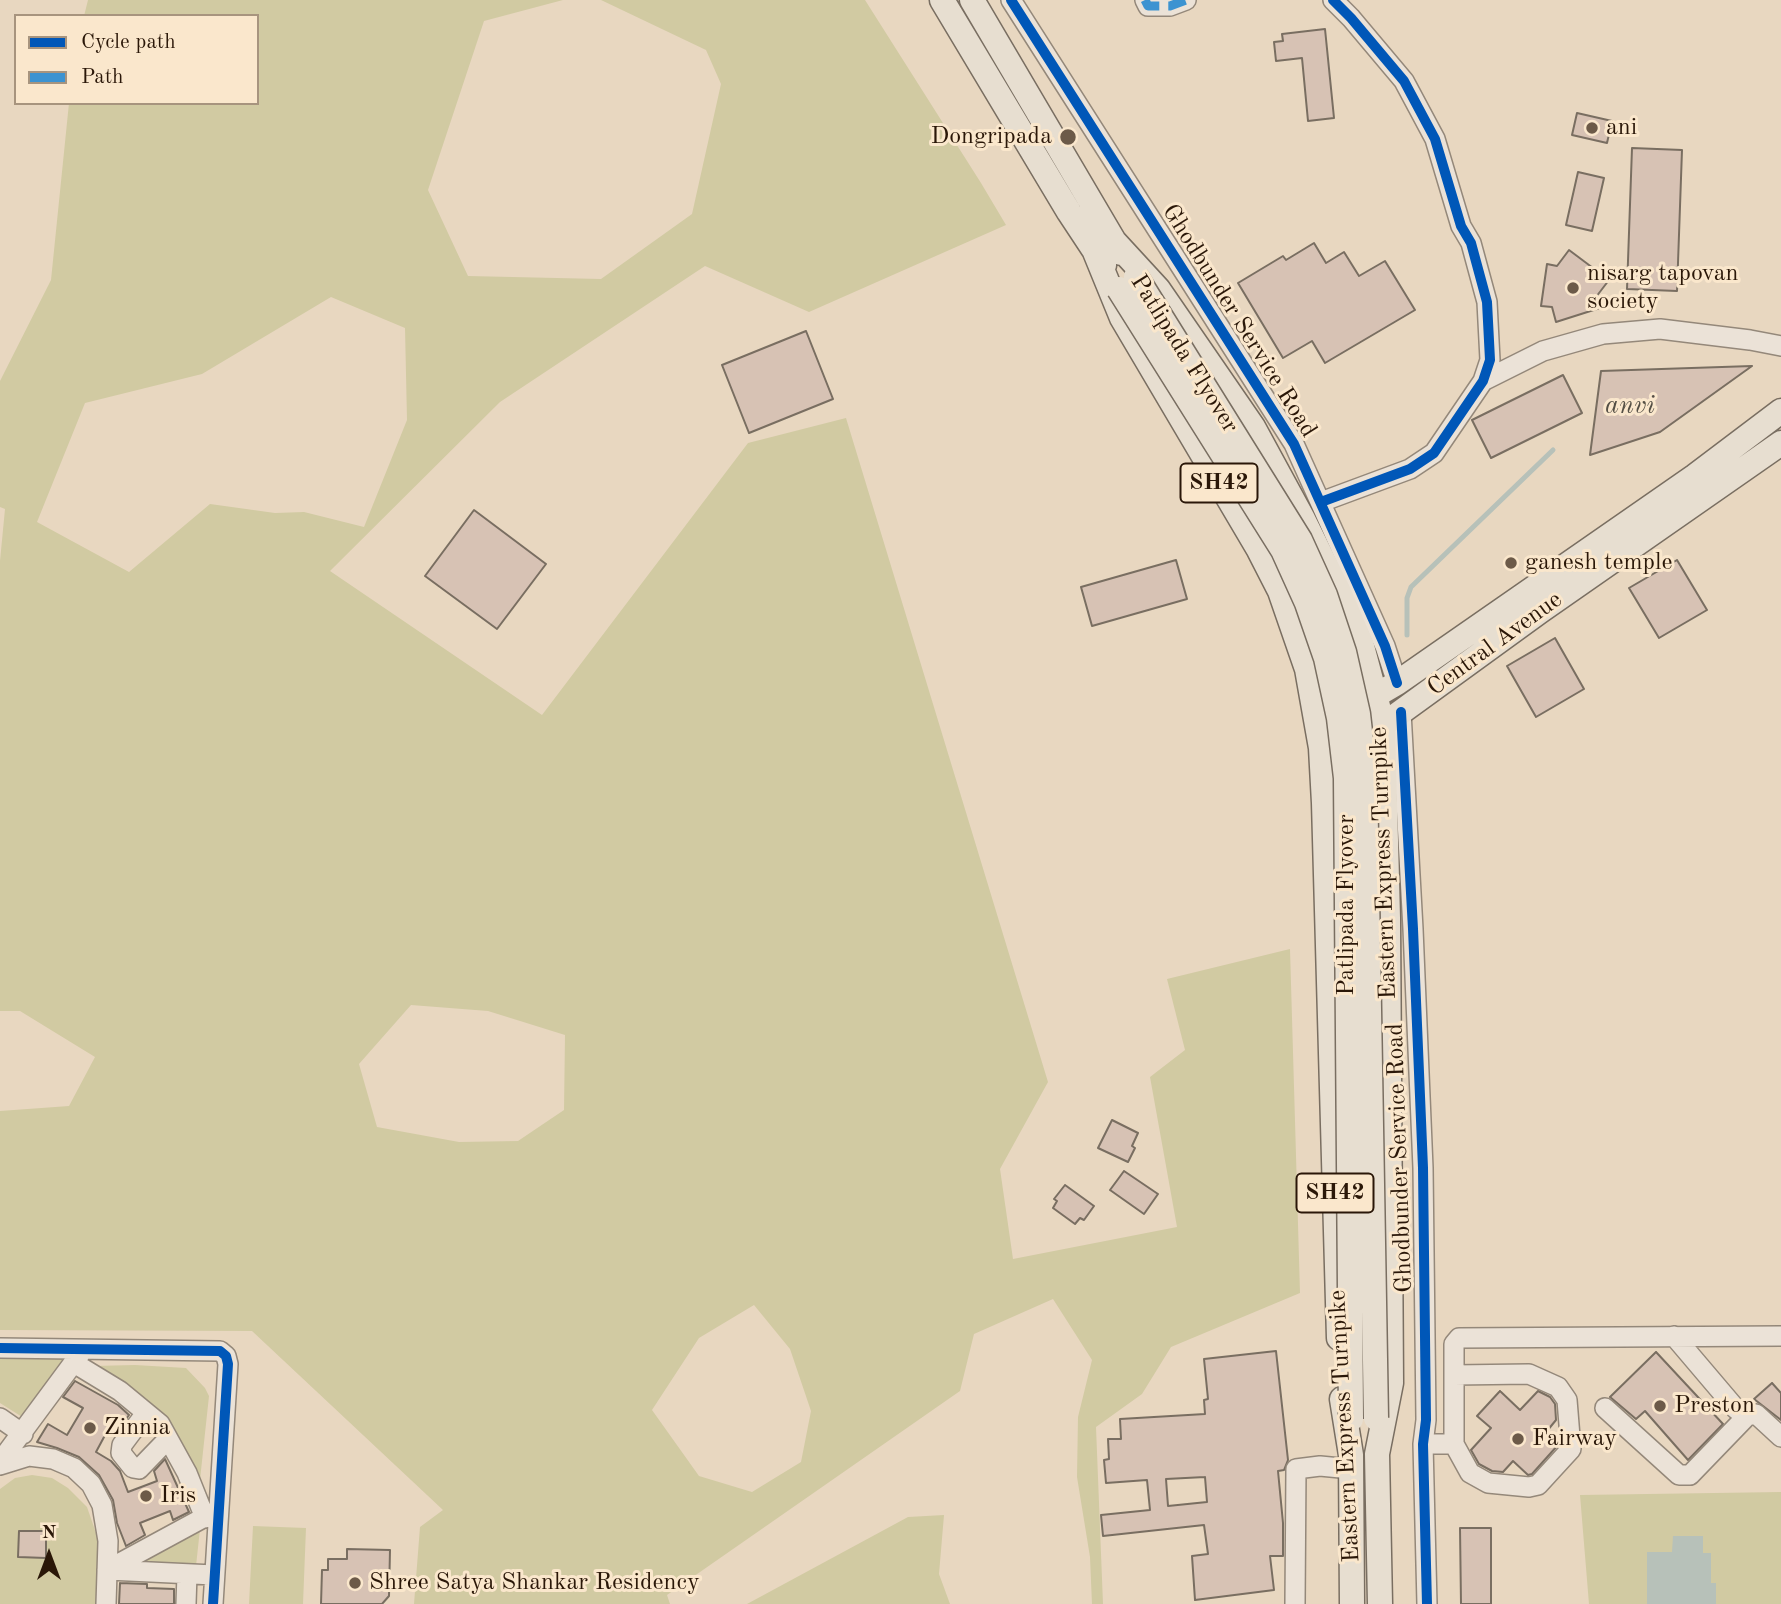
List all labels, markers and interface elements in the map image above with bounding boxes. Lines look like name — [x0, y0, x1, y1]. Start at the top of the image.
legend — [14, 14, 259, 105]
text: Cycle path — [81, 32, 176, 53]
text: Path — [81, 67, 124, 88]
place label: ani — [1606, 114, 1637, 142]
marker: ani — [1584, 120, 1600, 136]
place label: Dongripada — [930, 123, 1052, 151]
marker: Dongripada — [1058, 127, 1078, 147]
street label: Ghodbunder Service Road — [1155, 199, 1323, 443]
place label: nisarg tapovan society — [1587, 260, 1739, 316]
street label: Patlipada Flyover — [1124, 269, 1244, 439]
marker: nisarg tapovan society — [1565, 280, 1581, 296]
water label: anvi — [1605, 390, 1655, 422]
road number: SH42 — [1180, 463, 1258, 503]
place label: ganesh temple — [1525, 549, 1672, 577]
marker: ganesh temple — [1503, 555, 1519, 571]
street label: Central Avenue — [1422, 585, 1568, 703]
street label: Eastern Express Turnpike — [1365, 726, 1403, 1000]
street label: Patlipada Flyover — [1333, 814, 1361, 996]
street label: Ghodbunder Service Road — [1381, 1023, 1419, 1293]
road number: SH42 — [1296, 1174, 1374, 1212]
street label: Eastern Express Turnpike — [1323, 1289, 1367, 1563]
place label: Preston — [1674, 1392, 1755, 1420]
marker: Preston — [1652, 1398, 1668, 1414]
place label: Zinnia — [104, 1414, 170, 1442]
marker: Zinnia — [82, 1420, 98, 1436]
place label: Fairway — [1532, 1425, 1617, 1453]
marker: Fairway — [1510, 1431, 1526, 1447]
place label: Iris — [160, 1482, 196, 1510]
marker: Iris — [138, 1488, 154, 1504]
north arrow — [14, 1520, 84, 1590]
text: N — [42, 1524, 56, 1543]
place label: Shree Satya Shankar Residency — [369, 1569, 700, 1597]
marker: Shree Satya Shankar Residency — [347, 1575, 363, 1591]

